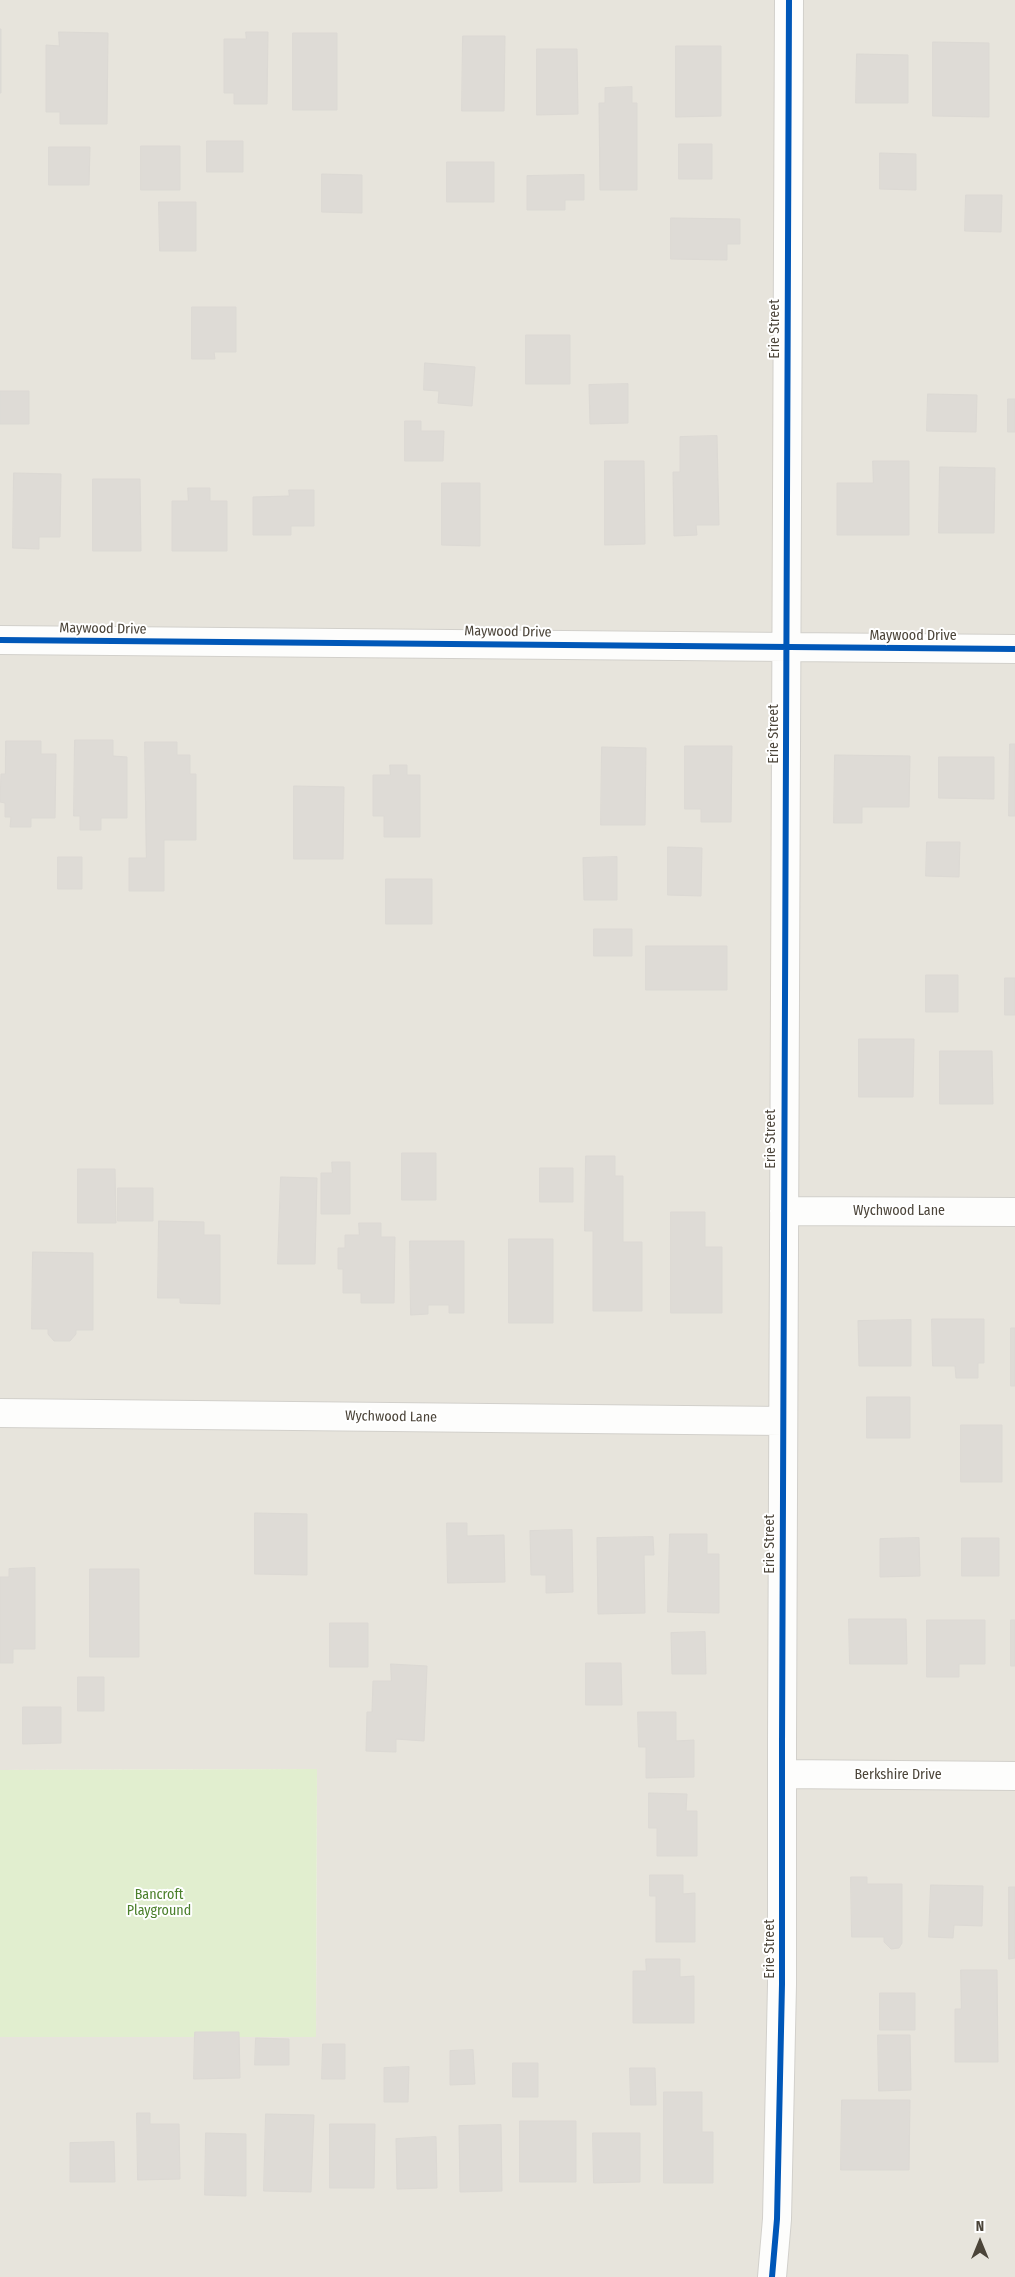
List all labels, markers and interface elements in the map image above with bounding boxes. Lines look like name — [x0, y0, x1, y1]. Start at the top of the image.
street label: Erie Street — [767, 299, 783, 359]
street label: Maywood Drive — [59, 620, 147, 638]
street label: Maywood Drive — [464, 623, 552, 641]
street label: Maywood Drive — [869, 628, 957, 644]
street label: Erie Street — [766, 704, 782, 764]
street label: Erie Street — [763, 1109, 779, 1169]
street label: Wychwood Lane — [853, 1203, 945, 1219]
street label: Wychwood Lane — [345, 1408, 437, 1426]
street label: Erie Street — [762, 1514, 778, 1574]
street label: Berkshire Drive — [854, 1767, 942, 1783]
park label: Bancroft Playground — [127, 1887, 191, 1920]
street label: Erie Street — [762, 1919, 778, 1979]
north arrow — [955, 2217, 1005, 2267]
text: N — [976, 2218, 984, 2235]

